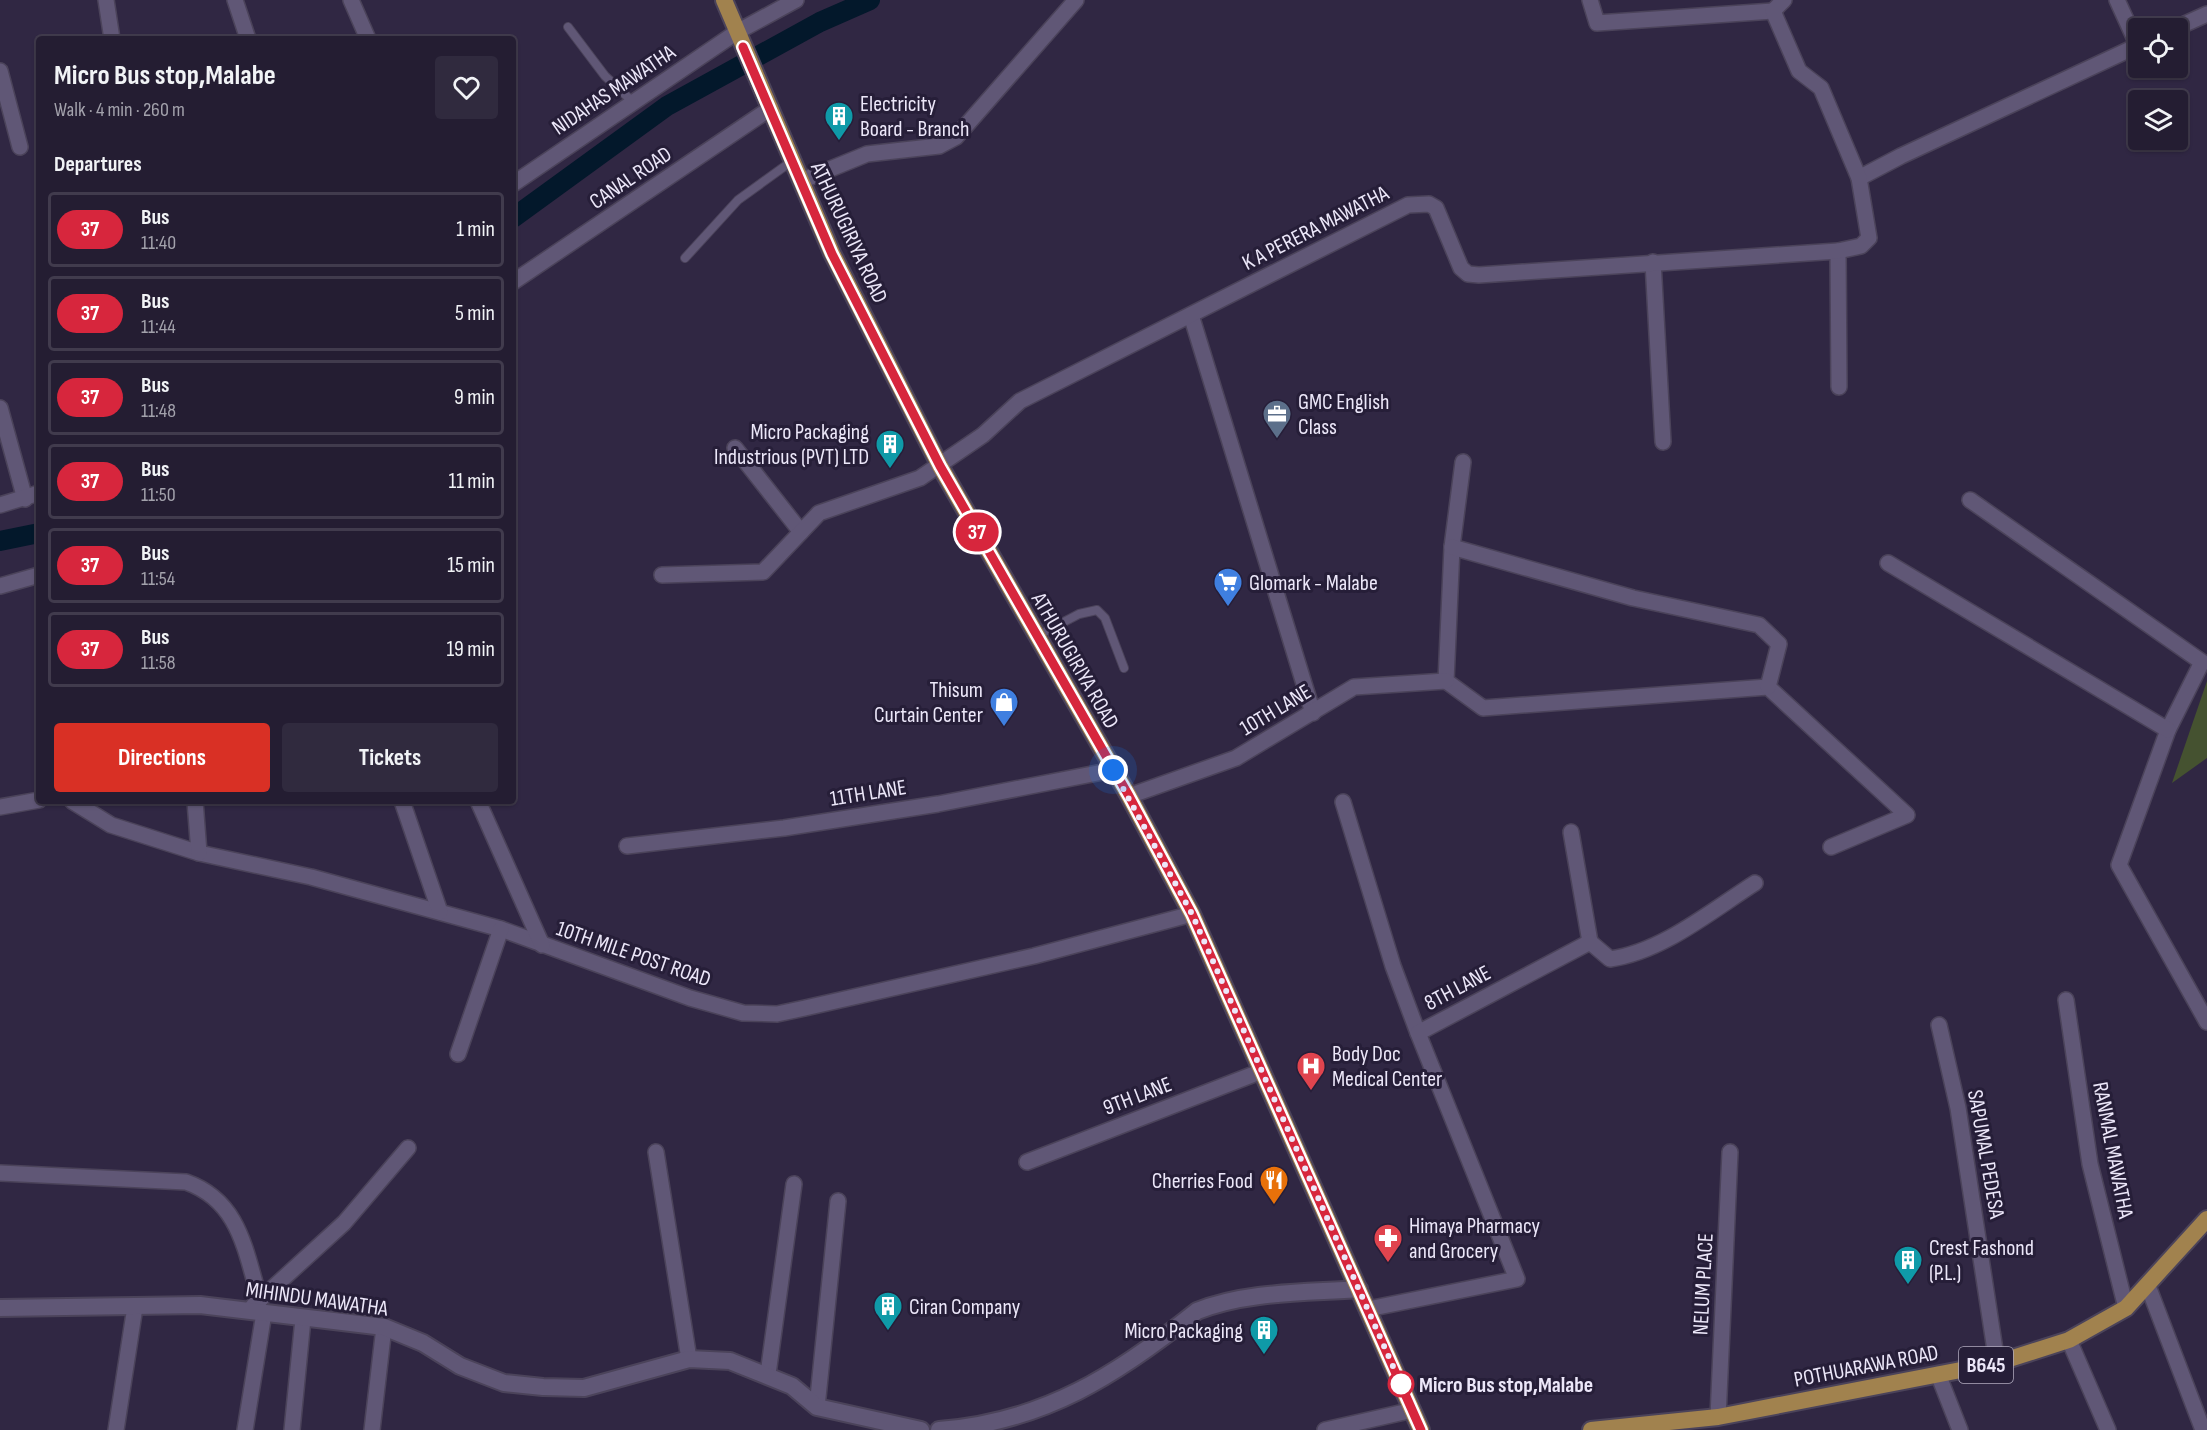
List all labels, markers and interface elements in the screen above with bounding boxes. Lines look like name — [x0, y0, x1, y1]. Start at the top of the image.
map controls — [2128, 18, 2188, 150]
button: locate — [2128, 18, 2188, 78]
street label: NIDAHAS MAWATHA — [547, 39, 681, 141]
button: heart — [435, 56, 498, 119]
text: Micro Bus stop,Malabe — [54, 59, 276, 92]
button: layers — [2128, 90, 2188, 150]
place label: Electricity Board - Branch — [860, 91, 969, 143]
text: Walk · 4 min · 260 m — [54, 98, 185, 122]
building icon: Electricity Board - Branch — [823, 100, 855, 142]
street label: CANAL ROAD — [585, 141, 677, 216]
text: Departures — [54, 151, 142, 178]
street label: ATHURUGIRIYA ROAD — [804, 157, 893, 308]
street label: K A PERERA MAWATHA — [1238, 180, 1394, 277]
text: Bus — [141, 204, 170, 231]
text: 1 min — [456, 216, 495, 243]
text: 37 — [81, 217, 99, 242]
text: 11:40 — [141, 231, 176, 255]
text: Bus — [141, 288, 170, 315]
text: 5 min — [455, 300, 495, 327]
text: 37 — [81, 301, 99, 326]
text: 11:44 — [141, 315, 176, 339]
text: Bus — [141, 372, 170, 399]
text: 9 min — [454, 384, 495, 411]
text: 37 — [81, 385, 99, 410]
place label: GMC English Class — [1298, 389, 1389, 441]
office icon: GMC English Class — [1261, 398, 1293, 440]
text: 11:48 — [141, 399, 176, 423]
place label: Micro Packaging Industrious (PVT) LTD — [714, 419, 869, 471]
building icon: Micro Packaging Industrious (PVT) LTD — [874, 428, 906, 470]
text: Bus — [141, 456, 170, 483]
text: 11 min — [448, 468, 495, 495]
text: 37 — [81, 469, 99, 494]
text: 11:50 — [141, 483, 176, 507]
line badge: 37 — [950, 512, 1004, 552]
text: 37 — [968, 520, 986, 545]
text: Bus — [141, 540, 170, 567]
text: 15 min — [447, 552, 495, 579]
text: 37 — [81, 553, 99, 578]
supermarket icon: Glomark - Malabe — [1212, 566, 1244, 608]
text: 11:54 — [141, 567, 175, 591]
place label: Glomark - Malabe — [1249, 570, 1378, 597]
street label: ATHURUGIRIYA ROAD — [1024, 587, 1125, 734]
text: Bus — [141, 624, 170, 651]
text: 19 min — [446, 636, 495, 663]
text: 37 — [81, 637, 99, 662]
text: 11:58 — [141, 651, 176, 675]
place label: Thisum Curtain Center — [874, 677, 983, 729]
street label: 10TH LANE — [1235, 678, 1316, 742]
shop icon: Thisum Curtain Center — [988, 686, 1020, 728]
button: Directions — [54, 723, 270, 792]
button: Tickets — [282, 723, 498, 792]
your location — [1098, 755, 1128, 785]
street label: 11TH LANE — [828, 774, 908, 813]
street label: 10TH MILE POST ROAD — [553, 915, 714, 993]
street label: 8TH LANE — [1420, 960, 1496, 1017]
place label: Body Doc Medical Center — [1332, 1041, 1442, 1093]
hospital icon: Body Doc Medical Center — [1295, 1050, 1327, 1092]
street label: 9TH LANE — [1099, 1071, 1176, 1122]
street label: RANMAL MAWATHA — [2086, 1080, 2139, 1221]
street label: SAPUMAL PEDESA — [1961, 1088, 2010, 1221]
restaurant icon: Cherries Food — [1258, 1164, 1290, 1206]
place label: Cherries Food — [1152, 1168, 1253, 1195]
place label: Himaya Pharmacy and Grocery — [1409, 1213, 1541, 1265]
pharmacy icon: Himaya Pharmacy and Grocery — [1372, 1222, 1404, 1264]
street label: NELUM PLACE — [1687, 1232, 1720, 1336]
place label: Crest Fashond (P.L.) — [1929, 1235, 2034, 1287]
building icon: Crest Fashond (P.L.) — [1892, 1244, 1924, 1286]
street label: MIHINDU MAWATHA — [244, 1276, 390, 1323]
building icon: Ciran Company — [872, 1290, 904, 1332]
place label: Ciran Company — [909, 1294, 1021, 1321]
building icon: Micro Packaging — [1248, 1314, 1280, 1356]
place label: Micro Packaging — [1124, 1318, 1243, 1345]
street label: POTHUARAWA ROAD — [1792, 1339, 1941, 1394]
road number: B645 — [1959, 1347, 2013, 1383]
marker: Micro Bus stop,Malabe — [1388, 1371, 1414, 1397]
place label: Micro Bus stop,Malabe — [1419, 1372, 1593, 1399]

